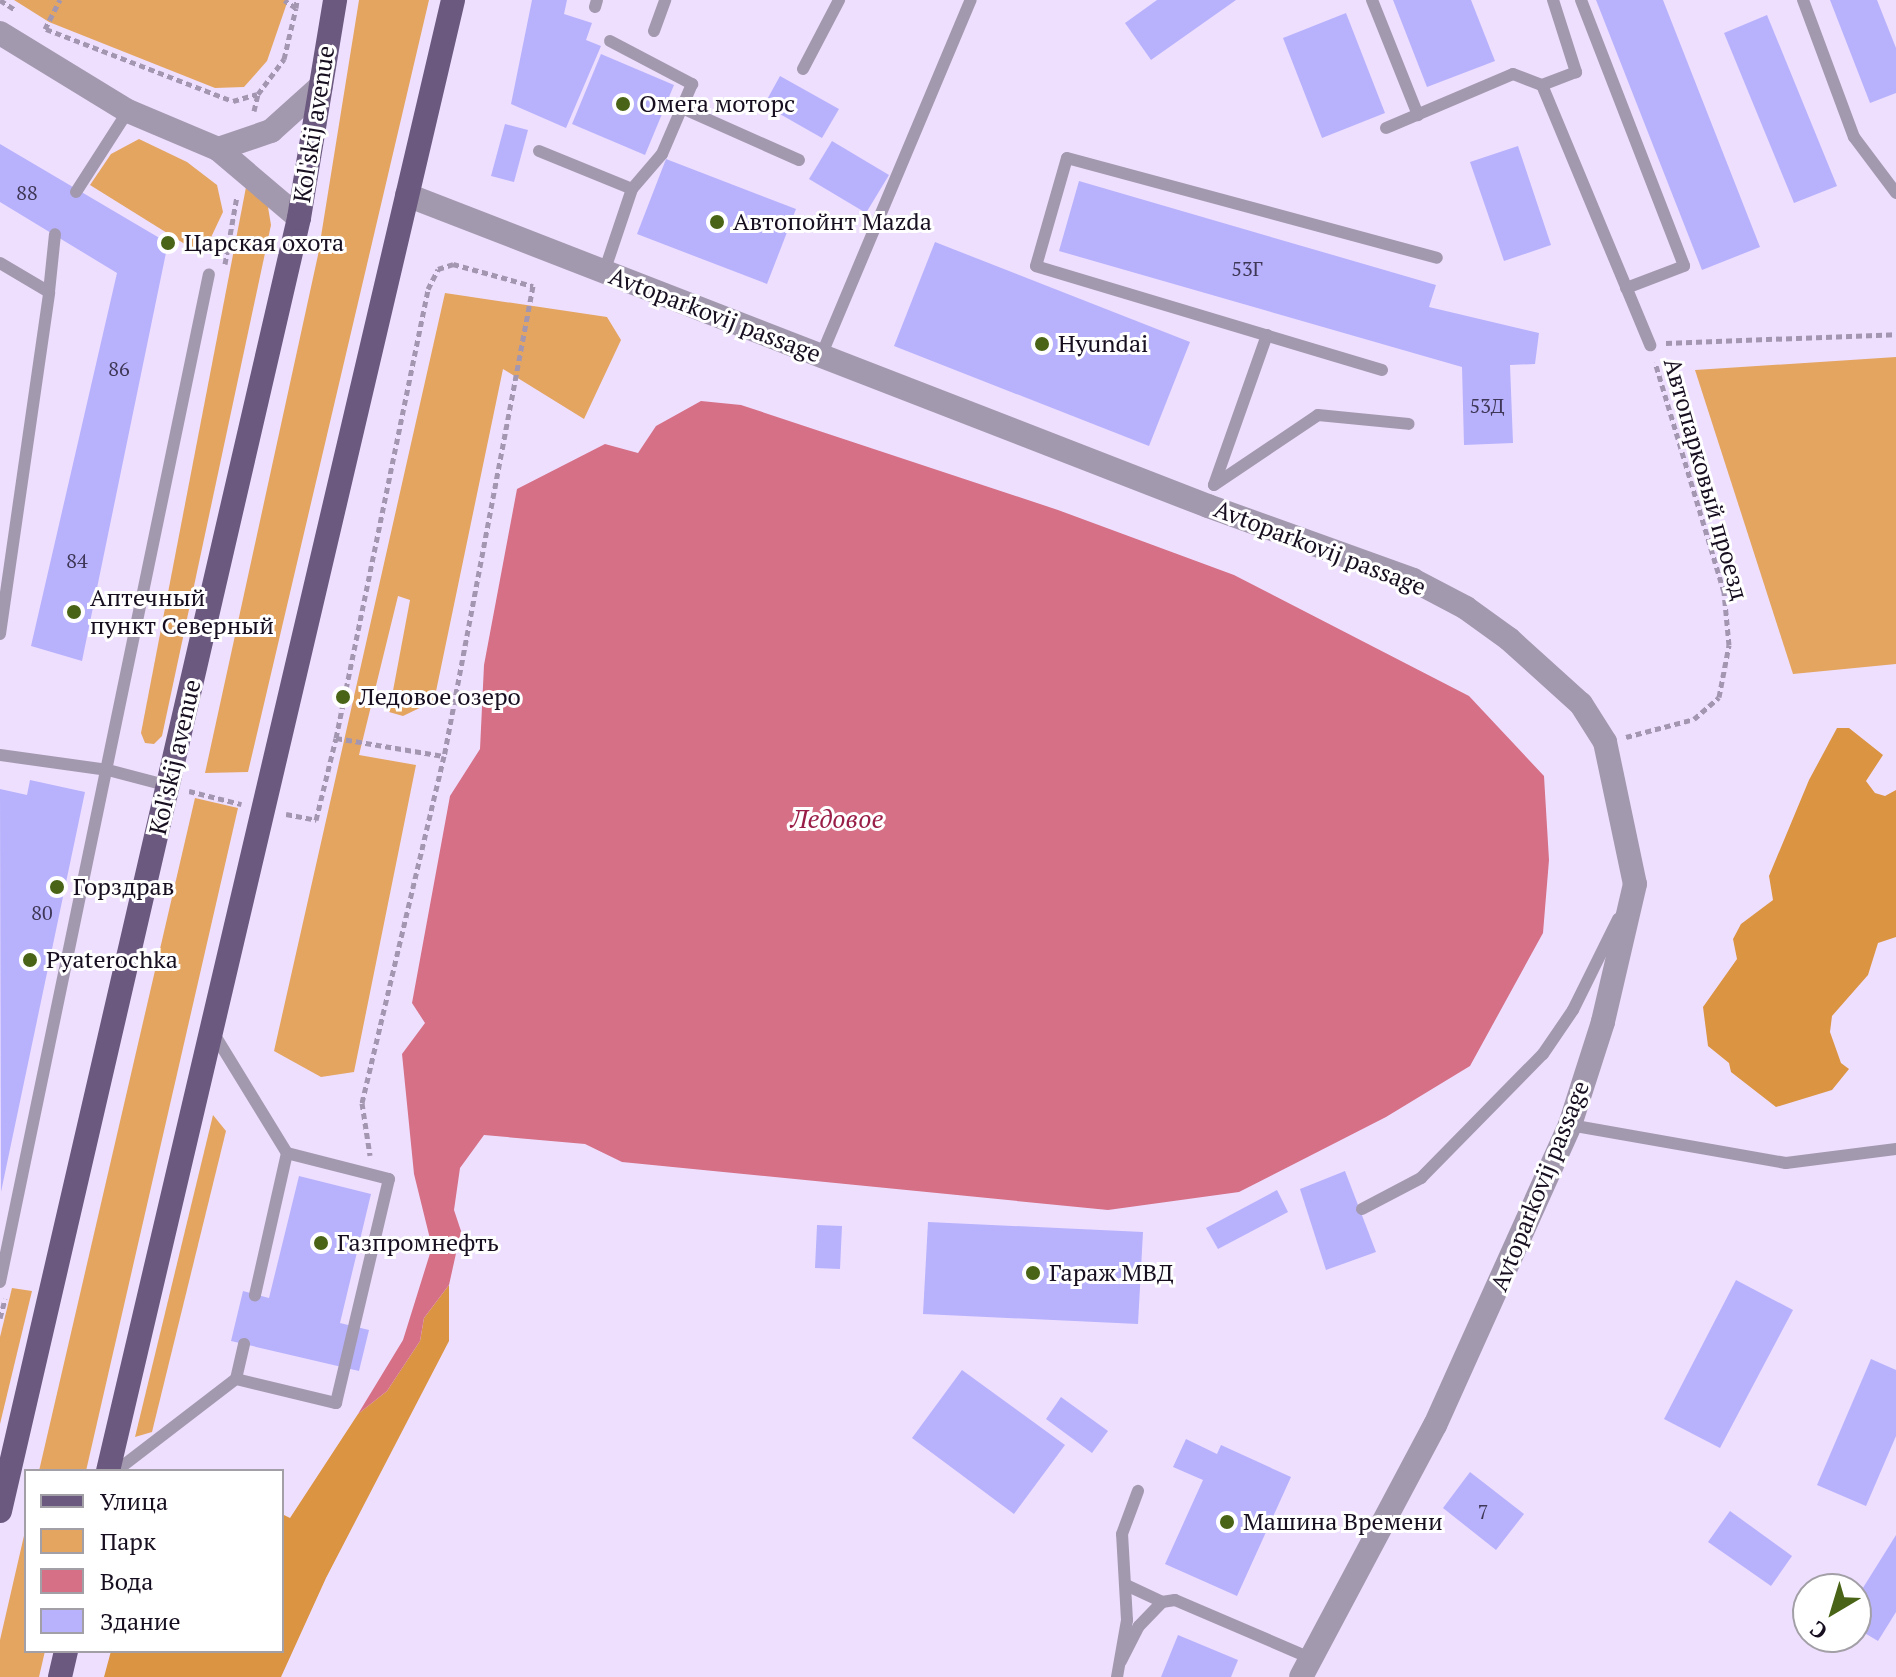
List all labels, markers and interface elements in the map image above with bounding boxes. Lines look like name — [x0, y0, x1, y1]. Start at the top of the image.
street label: Kol'skij avenue — [287, 44, 341, 204]
place label: Омега моторс — [639, 90, 795, 118]
marker: Омега моторс — [614, 95, 632, 113]
house number: 88 — [16, 180, 38, 204]
place label: Автопойнт Mazda — [733, 208, 932, 236]
marker: Автопойнт Mazda — [708, 213, 726, 231]
place label: Царская охота — [184, 229, 344, 257]
marker: Царская охота — [159, 234, 177, 252]
house number: 53Г — [1231, 256, 1263, 280]
street label: Avtoparkovij passage — [605, 261, 825, 369]
place label: Hyundai — [1058, 330, 1148, 358]
marker: Hyundai — [1033, 335, 1051, 353]
street label: Автопарковый проезд — [1658, 355, 1754, 603]
house number: 86 — [108, 356, 130, 380]
house number: 53Д — [1469, 393, 1505, 417]
street label: Avtoparkovij passage — [1210, 494, 1430, 602]
house number: 84 — [66, 548, 88, 572]
place label: Аптечный пункт Северный — [90, 584, 274, 640]
marker: Аптечный пункт Северный — [65, 603, 83, 621]
street label: Kol'skij avenue — [143, 677, 207, 837]
place label: Ледовое озеро — [359, 683, 521, 711]
marker: Ледовое озеро — [334, 688, 352, 706]
water label: Ледовое — [791, 803, 883, 835]
place label: Горздрав — [73, 873, 174, 901]
marker: Горздрав — [48, 878, 66, 896]
house number: 80 — [31, 900, 53, 924]
place label: Pyaterochka — [46, 946, 178, 974]
marker: Pyaterochka — [21, 951, 39, 969]
street label: Avtoparkovij passage — [1485, 1077, 1595, 1295]
place label: Газпромнефть — [337, 1229, 499, 1257]
marker: Газпромнефть — [312, 1234, 330, 1252]
place label: Гараж МВД — [1049, 1259, 1174, 1287]
marker: Гараж МВД — [1024, 1264, 1042, 1282]
legend — [24, 1469, 284, 1653]
text: Улица — [100, 1485, 168, 1517]
house number: 7 — [1478, 1499, 1488, 1523]
place label: Машина Времени — [1243, 1508, 1443, 1536]
marker: Машина Времени — [1218, 1513, 1236, 1531]
text: Парк — [100, 1525, 156, 1557]
text: Вода — [100, 1565, 153, 1597]
north arrow — [1792, 1573, 1872, 1653]
text: Здание — [100, 1605, 181, 1637]
text: С — [1804, 1615, 1833, 1647]

